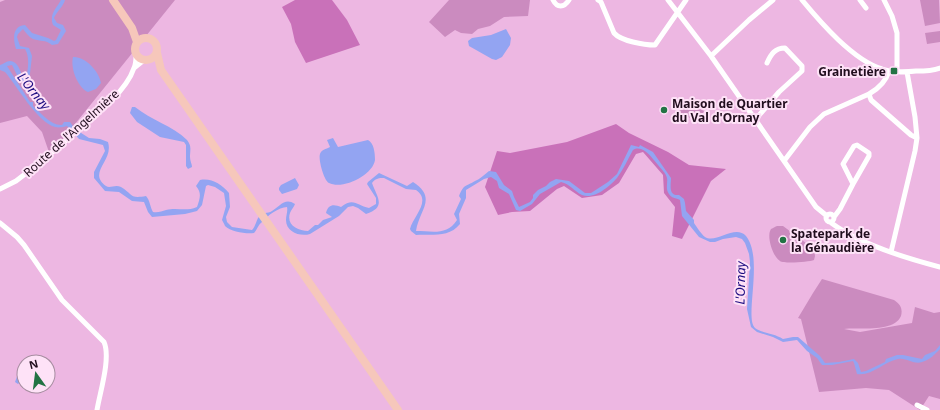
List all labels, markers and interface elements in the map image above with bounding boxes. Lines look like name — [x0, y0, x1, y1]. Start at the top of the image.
place label: Grainetière — [818, 63, 886, 80]
marker: Grainetière — [889, 66, 899, 76]
water label: L'Ornay — [13, 68, 55, 114]
street label: Route de l'Angelmière — [19, 85, 123, 181]
place label: Maison de Quartier du Val d'Ornay — [672, 95, 788, 126]
marker: Maison de Quartier du Val d'Ornay — [659, 105, 669, 115]
place label: Spatepark de la Génaudière — [791, 225, 874, 256]
marker: Spatepark de la Génaudière — [778, 235, 788, 245]
water label: L'Ornay — [731, 260, 749, 305]
north arrow — [16, 354, 56, 394]
text: N — [27, 355, 40, 372]

